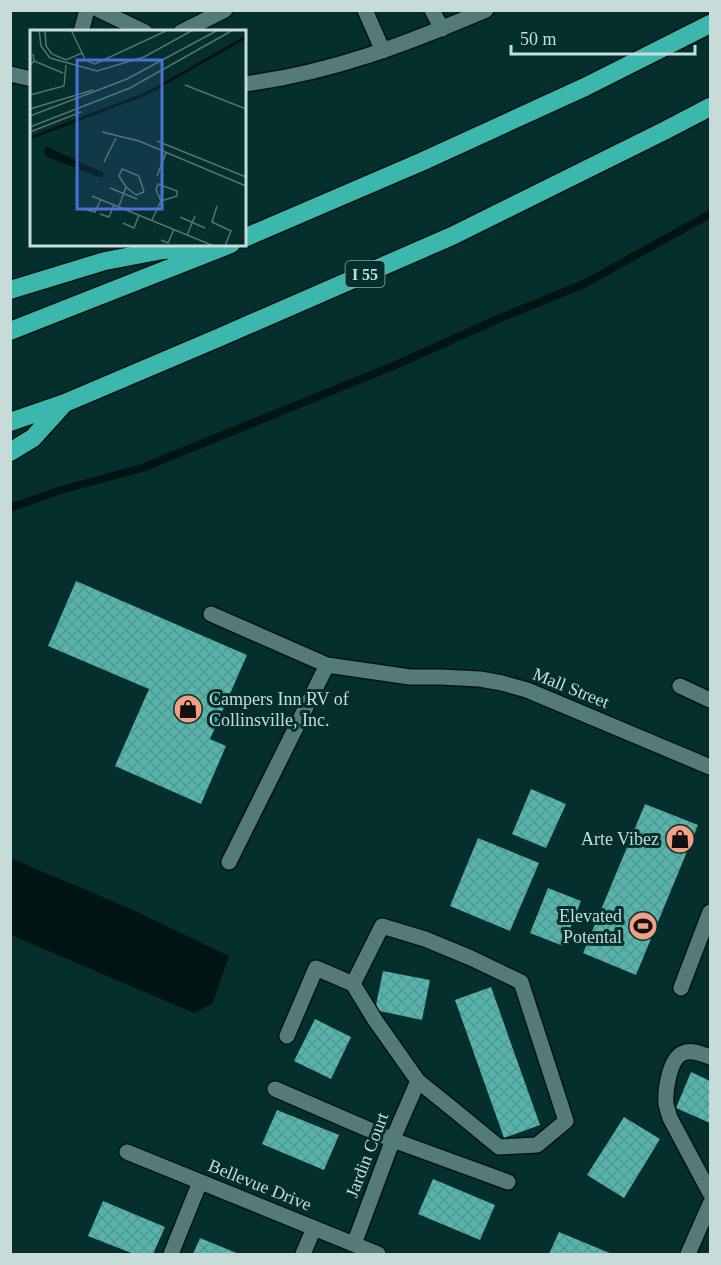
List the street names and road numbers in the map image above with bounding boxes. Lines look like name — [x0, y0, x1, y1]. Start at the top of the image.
road number: I 55 — [346, 261, 385, 287]
street label: Mall Street — [530, 664, 612, 712]
street label: Jardin Court — [342, 1110, 392, 1200]
street label: Bellevue Drive — [206, 1155, 314, 1215]

